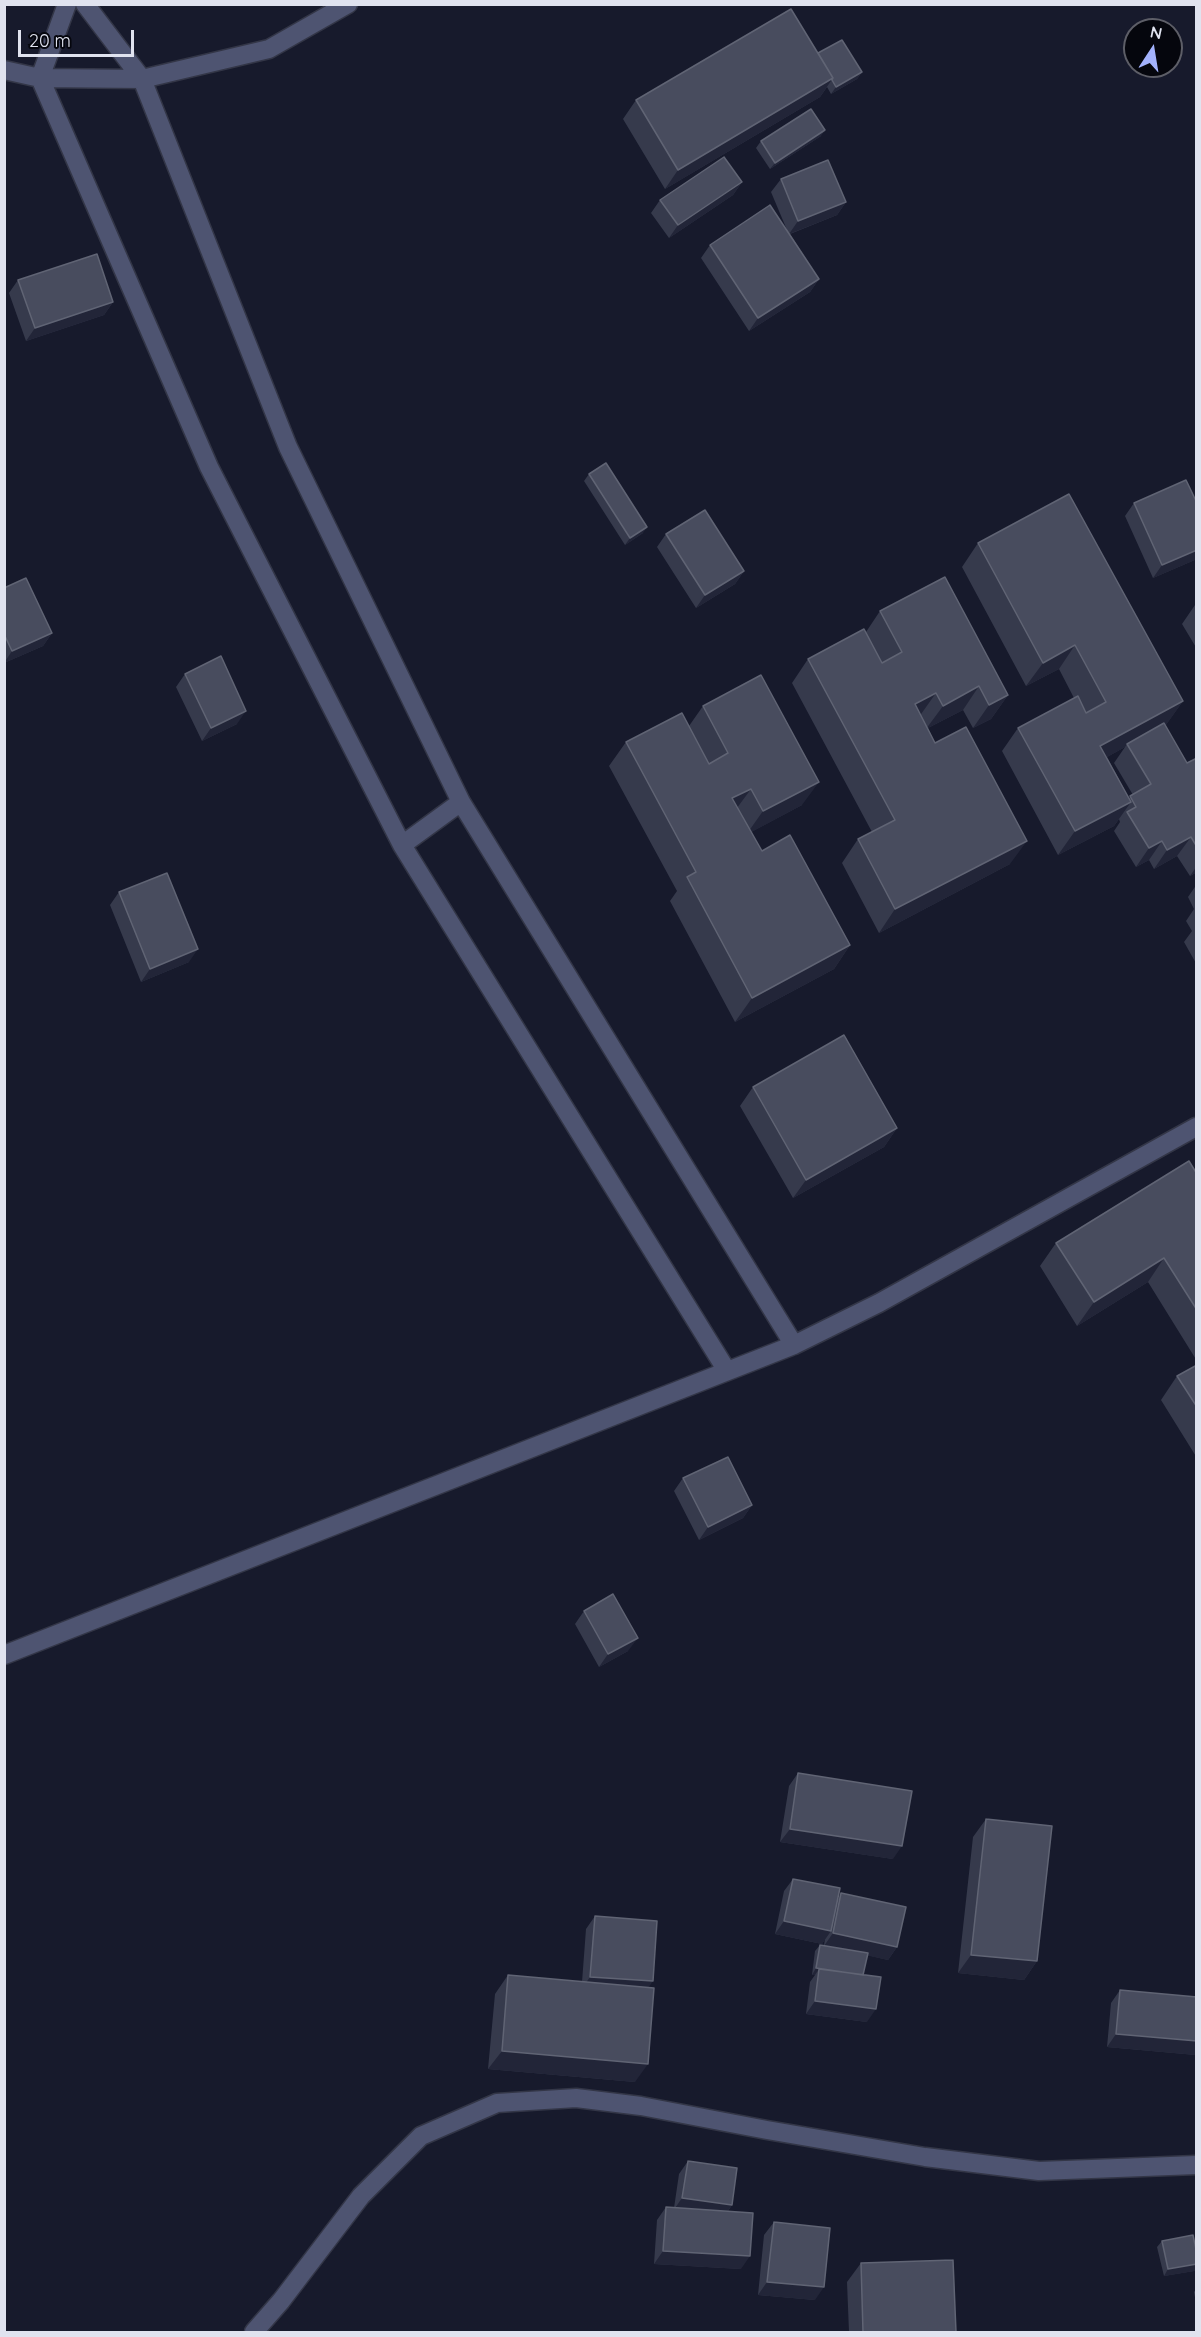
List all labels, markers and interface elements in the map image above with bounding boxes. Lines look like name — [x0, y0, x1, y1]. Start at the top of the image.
scale bar — [21, 18, 136, 56]
north arrow — [1123, 18, 1183, 78]
text: N — [1148, 21, 1164, 43]
text: 20 m — [29, 29, 71, 52]

